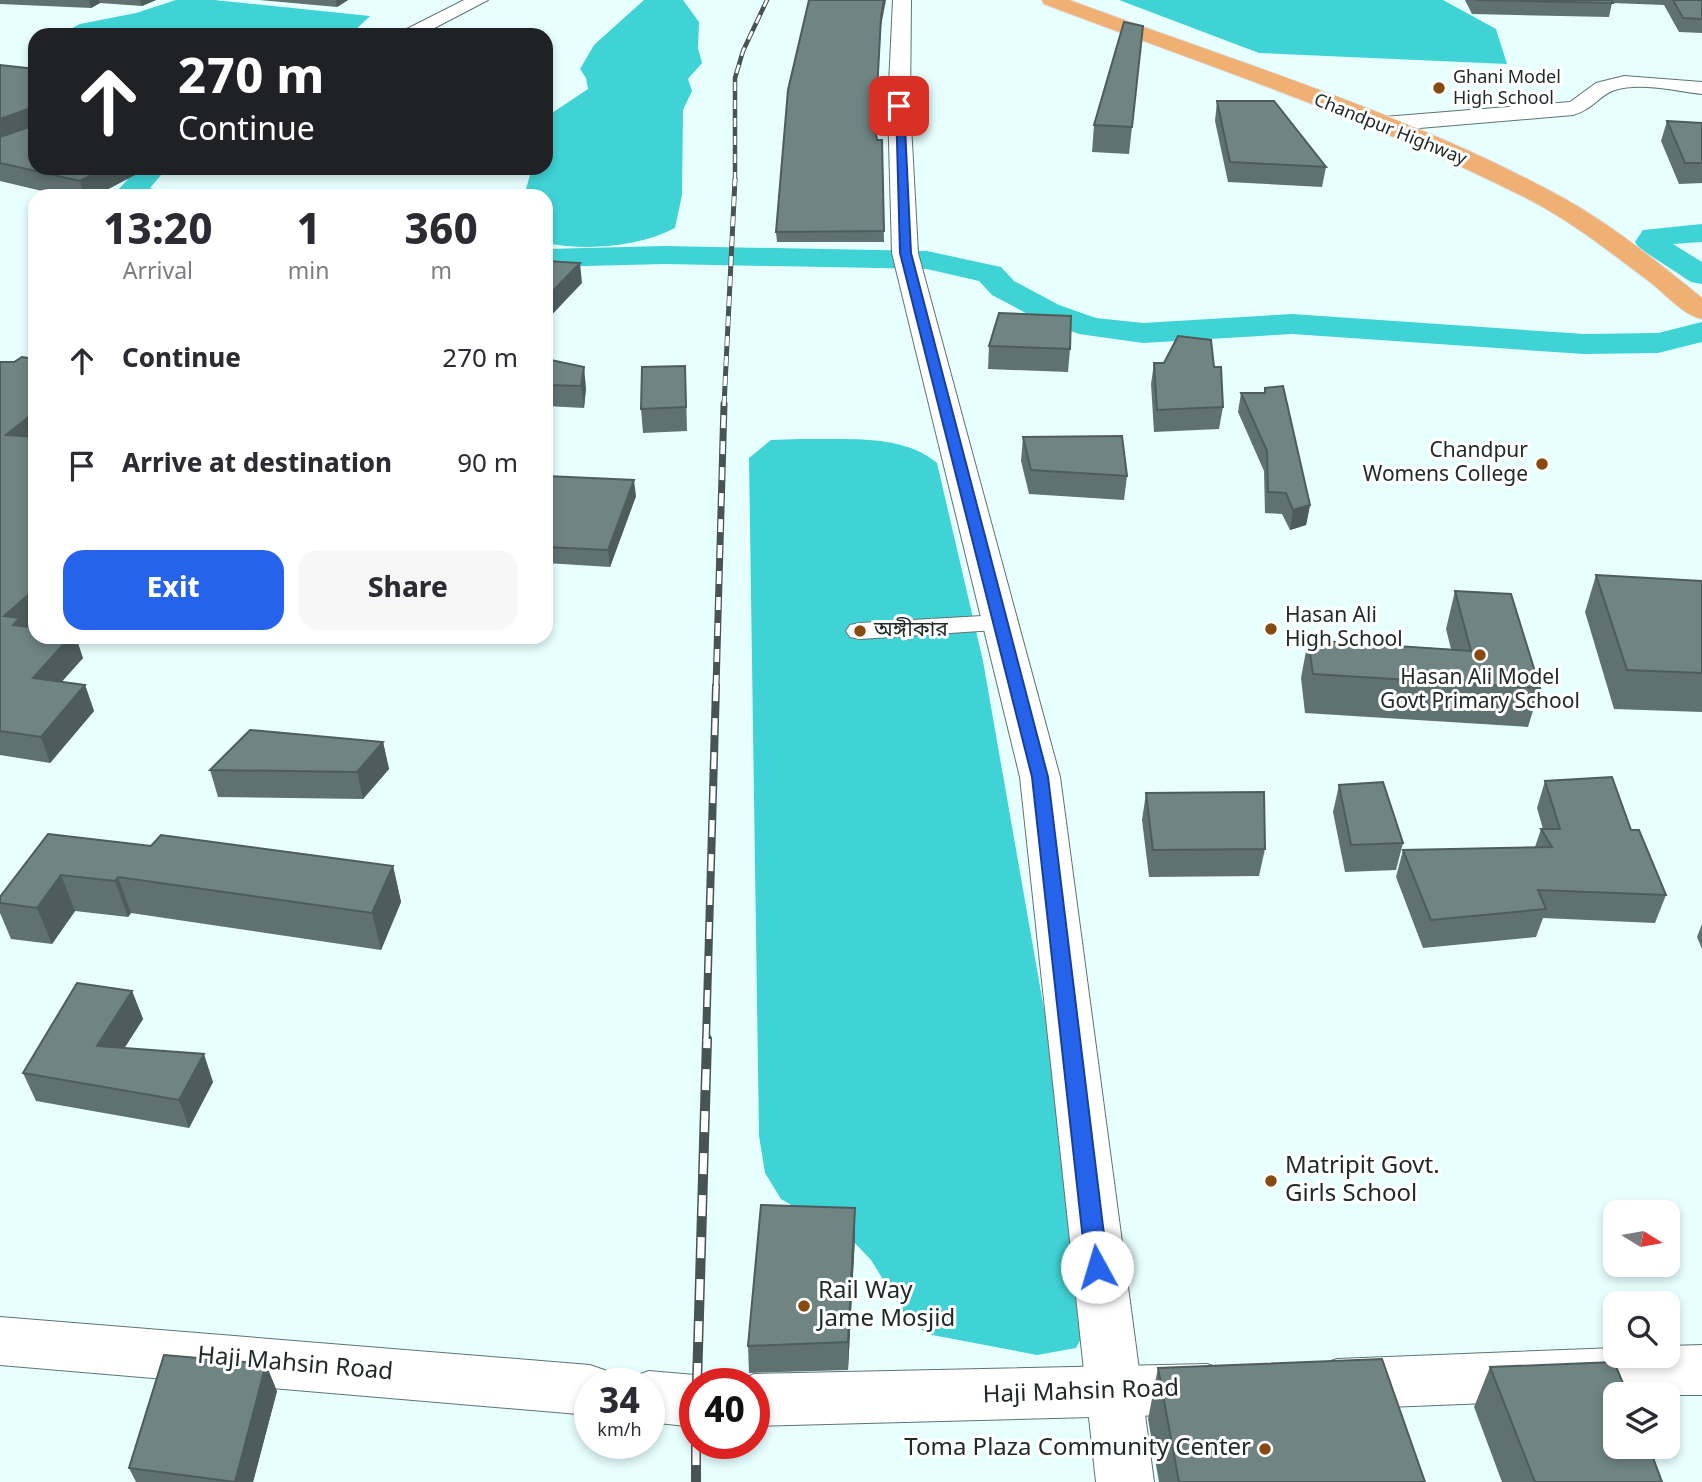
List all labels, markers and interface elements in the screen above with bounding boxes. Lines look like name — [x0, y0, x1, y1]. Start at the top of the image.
text: 270 m — [178, 48, 324, 113]
icon: ahead — [63, 56, 154, 147]
place label: Ghani Model High School — [1453, 66, 1561, 111]
pin — [869, 76, 929, 136]
marker: Ghani Model High School — [1431, 80, 1447, 96]
icon: arrive — [880, 87, 918, 125]
street label: Chandpur Highway — [1310, 88, 1471, 172]
text: Continue — [178, 111, 315, 153]
text: 13:20 — [103, 205, 213, 261]
text: 1 — [296, 205, 321, 261]
text: 360 — [405, 205, 478, 261]
text: Arrival — [123, 258, 193, 288]
text: min — [288, 258, 329, 288]
text: m — [430, 258, 452, 288]
icon: ahead — [63, 342, 101, 380]
text: Continue — [122, 343, 241, 378]
text: 270 m — [442, 343, 518, 378]
place label: Chandpur Womens College — [1363, 438, 1528, 490]
icon: arrive — [63, 447, 101, 485]
text: Arrive at destination — [122, 448, 392, 483]
text: 90 m — [457, 448, 518, 483]
marker: Chandpur Womens College — [1534, 456, 1550, 472]
button: Exit — [63, 550, 284, 630]
button: Share — [298, 550, 518, 630]
place label: Hasan Ali High School — [1285, 603, 1403, 655]
place label: অঙ্গীকার — [873, 617, 948, 645]
marker: Hasan Ali High School — [1263, 621, 1279, 637]
marker: অঙ্গীকার — [852, 623, 868, 639]
marker: Hasan Ali Model Govt Primary School — [1472, 647, 1488, 663]
place label: Hasan Ali Model Govt Primary School — [1380, 665, 1580, 717]
place label: Matripit Govt. Girls School — [1285, 1151, 1440, 1211]
marker: Matripit Govt. Girls School — [1263, 1173, 1279, 1189]
north arrow — [1603, 1200, 1680, 1278]
map controls — [1603, 1200, 1680, 1459]
position arrow — [1060, 1230, 1134, 1304]
place label: Rail Way Jame Mosjid — [816, 1276, 955, 1336]
button: search — [1603, 1291, 1680, 1368]
marker: Rail Way Jame Mosjid — [796, 1298, 812, 1314]
street label: Haji Mahsin Road — [196, 1341, 394, 1389]
speed limit sign: 40 — [679, 1368, 770, 1459]
street label: Haji Mahsin Road — [982, 1374, 1180, 1412]
text: 34 — [599, 1381, 640, 1427]
button: layers — [1603, 1382, 1680, 1459]
text: km/h — [597, 1419, 642, 1443]
place label: Toma Plaza Community Center — [904, 1433, 1251, 1465]
marker: Toma Plaza Community Center — [1257, 1441, 1273, 1457]

